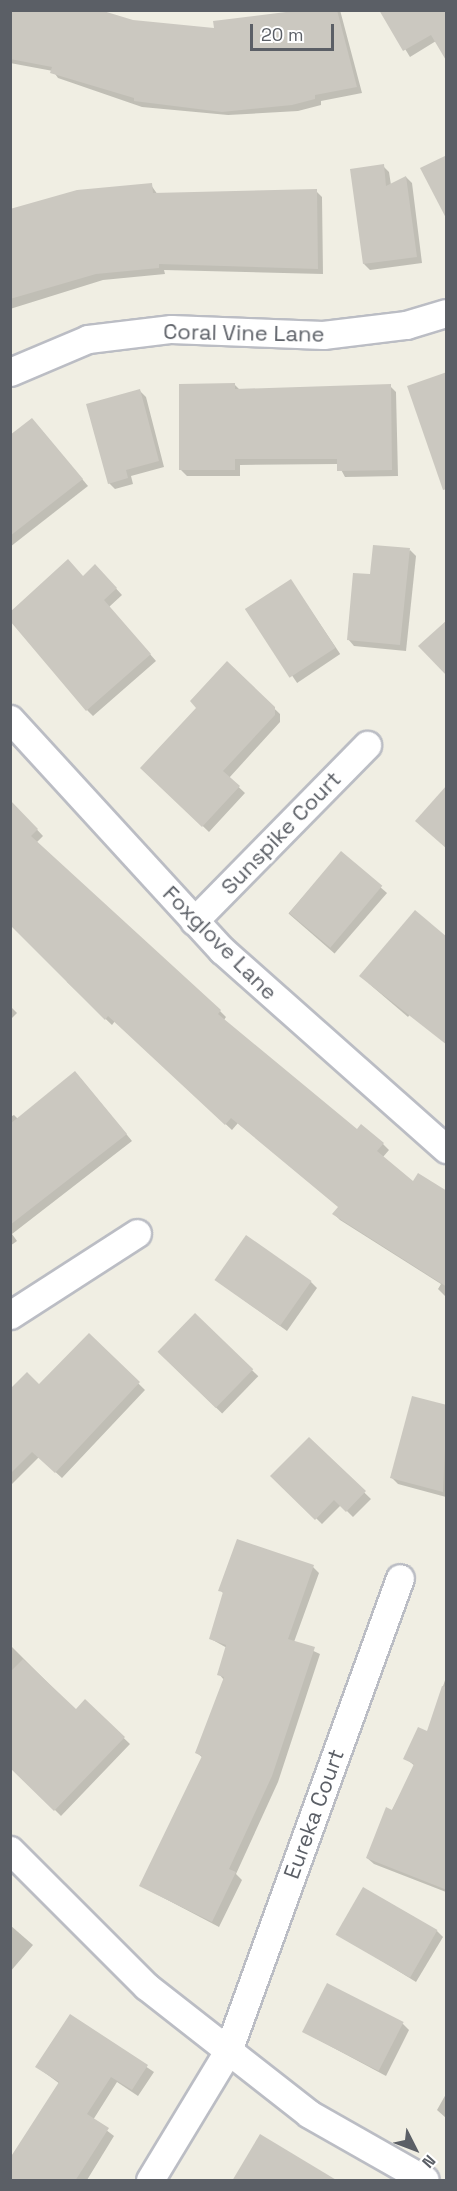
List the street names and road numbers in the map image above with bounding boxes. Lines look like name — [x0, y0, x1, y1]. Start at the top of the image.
street label: Coral Vine Lane — [163, 318, 325, 348]
street label: Sunspike Court — [216, 766, 346, 900]
street label: Foxglove Lane — [157, 880, 283, 1006]
street label: Eureka Court — [278, 1745, 350, 1883]

